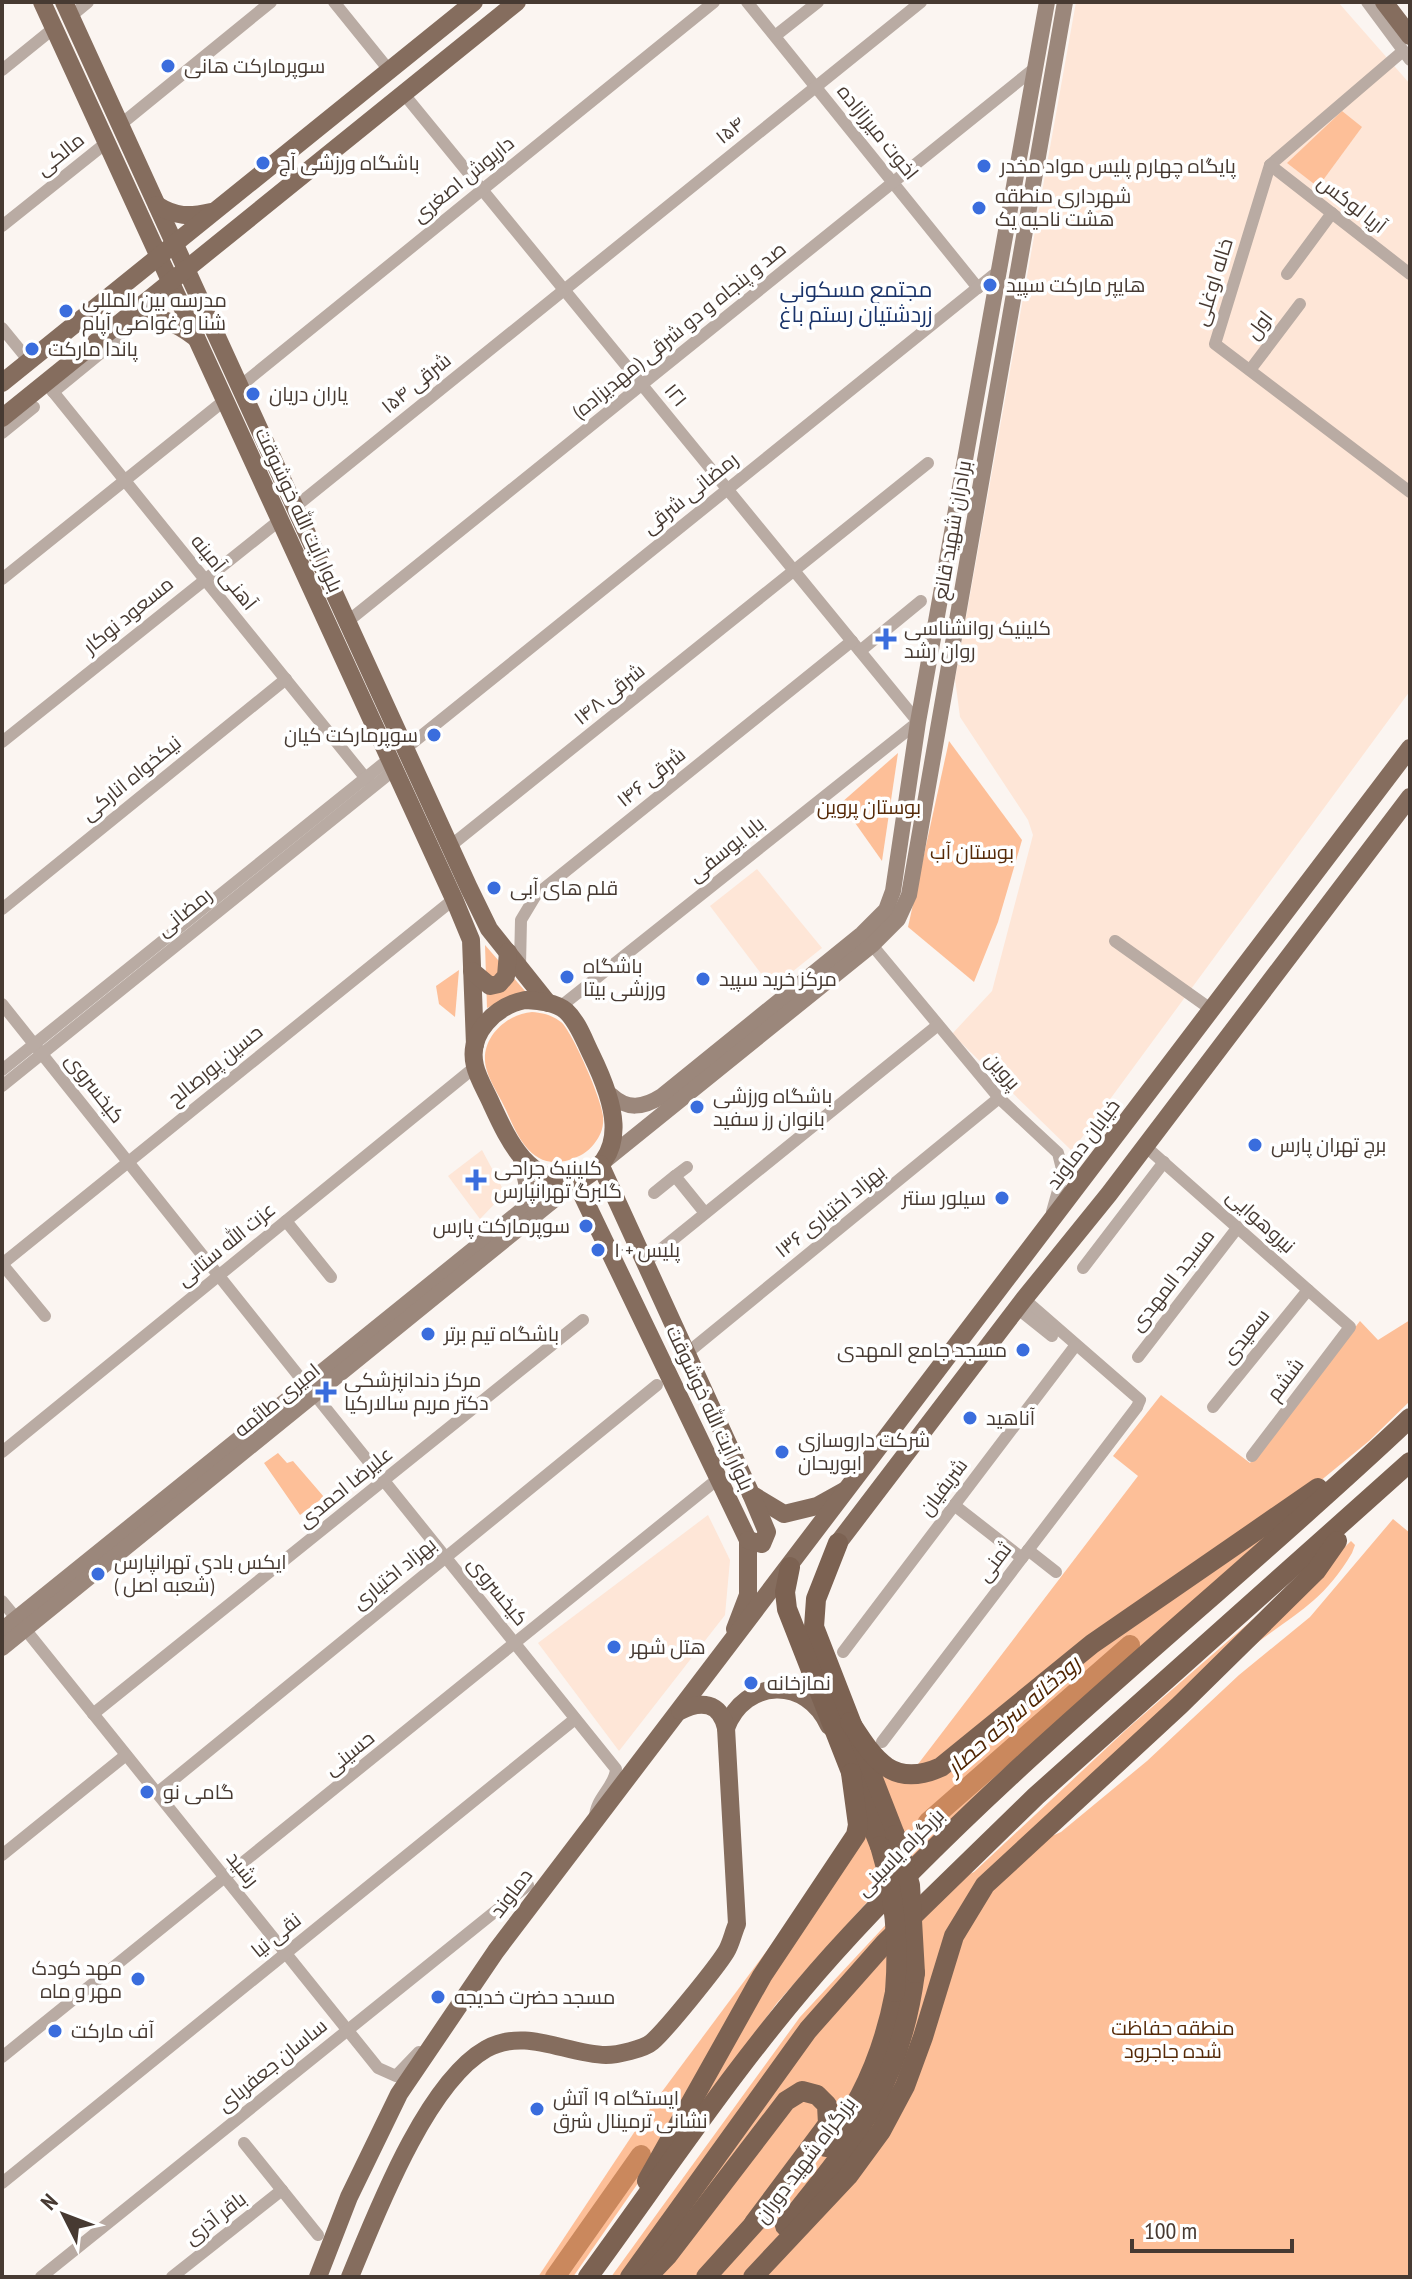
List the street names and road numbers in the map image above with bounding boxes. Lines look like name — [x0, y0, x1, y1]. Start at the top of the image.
street label: اخوت میرزازاده — [832, 79, 924, 185]
street label: ۱۵۴ — [710, 110, 750, 150]
street label: مالکی — [30, 127, 90, 181]
street label: داریوش اصغری — [407, 130, 519, 228]
street label: آریا لوکس — [1312, 169, 1392, 239]
street label: خاله اوغلی — [1187, 235, 1239, 329]
street label: صد و پنجاه و دو شرقی (مهدیزاده) — [567, 236, 791, 424]
street label: اول — [1240, 305, 1278, 345]
street label: ۱۵۴ شرقی — [376, 347, 456, 419]
street label: ۱۲۱ — [659, 378, 693, 412]
street label: بلوار آیت الله خوشوقت — [249, 423, 349, 597]
street label: رمضانی شرقی — [637, 446, 743, 540]
street label: برادران شهید قانع — [927, 458, 978, 602]
street label: آهنی آمینه — [185, 529, 263, 616]
street label: مسعود نوکار — [77, 571, 178, 660]
street label: ۱۴۸ شرقی — [568, 657, 650, 731]
street label: نیکخواه انارکی — [76, 730, 186, 826]
street label: ۱۴۶ شرقی — [611, 741, 691, 813]
street label: بابا یوسفی — [683, 810, 769, 888]
street label: رمضانی — [151, 882, 217, 942]
street label: حسین پورصالح — [162, 1019, 268, 1112]
street label: پروین — [980, 1047, 1027, 1096]
street label: کیخسروی — [59, 1048, 131, 1128]
street label: خیابان دماوند — [1040, 1093, 1126, 1195]
street label: بهزاد اختیاری ۱۳۶ — [769, 1159, 891, 1263]
street label: نیروهوایی — [1221, 1183, 1301, 1259]
street label: عزت الله ستانی — [171, 1196, 281, 1292]
street label: مسجد المهدی — [1124, 1223, 1220, 1337]
street label: سعیدی — [1215, 1303, 1275, 1369]
street label: بلوار آیت الله خوشوقت — [660, 1321, 760, 1495]
street label: ششم — [1260, 1352, 1310, 1406]
street label: امیری طائمه — [229, 1357, 325, 1443]
street label: علیرضا احمدی — [292, 1441, 398, 1533]
street label: شریفیان — [913, 1453, 973, 1521]
street label: بهزاد اختیاری — [347, 1531, 441, 1615]
street label: ثمنی — [971, 1537, 1018, 1587]
street label: کیخسروی — [462, 1551, 534, 1631]
street label: حسینی — [318, 1725, 380, 1781]
street label: بزرگراه یاسینی — [850, 1802, 950, 1902]
street label: رشید — [221, 1846, 265, 1892]
street label: دماوند — [484, 1863, 538, 1923]
street label: نقی نیا — [246, 1907, 306, 1963]
street label: ساسان جعفربای — [212, 2013, 332, 2117]
street label: بزرگراه شهید دوران — [749, 2091, 861, 2229]
street label: باقر آذری — [179, 2186, 251, 2250]

